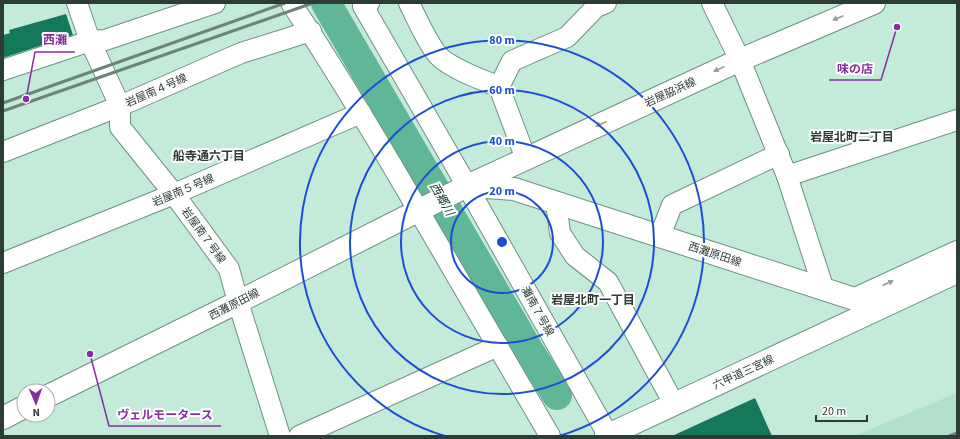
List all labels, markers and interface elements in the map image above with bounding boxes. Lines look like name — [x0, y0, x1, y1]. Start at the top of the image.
one-way arrow — [833, 15, 844, 21]
callout: 西灘 — [35, 28, 75, 52]
text: 西灘 — [43, 32, 67, 49]
text: 80 m — [489, 32, 515, 49]
callout: 味の店 — [829, 56, 881, 80]
text: 味の店 — [837, 61, 873, 78]
one-way arrow — [713, 66, 724, 72]
street label: 岩屋南４号線 — [123, 70, 189, 111]
street label: 岩屋脇浜線 — [642, 74, 698, 111]
text: 60 m — [489, 82, 515, 99]
one-way arrow — [595, 121, 607, 127]
district label: 岩屋北町二丁目 — [810, 129, 894, 146]
text: 40 m — [489, 133, 515, 150]
district label: 船寺通六丁目 — [173, 148, 245, 165]
street label: 岩屋南５号線 — [150, 171, 217, 210]
water label: 西郷川 — [425, 179, 459, 221]
text: 20 m — [489, 183, 515, 200]
street label: 岩屋南７号線 — [178, 204, 229, 266]
centre of rings — [495, 235, 509, 249]
street label: 西灘原田線 — [686, 239, 743, 270]
one-way arrow — [883, 280, 894, 286]
street label: 灘南７号線 — [518, 284, 557, 339]
street label: 西灘原田線 — [206, 285, 262, 324]
district label: 岩屋北町一丁目 — [551, 292, 635, 309]
street label: 六甲道三宮線 — [710, 352, 776, 393]
north arrow — [16, 383, 56, 423]
scale bar — [816, 397, 867, 423]
callout: ヴェルモータース — [109, 402, 221, 426]
text: 20 m — [822, 403, 846, 420]
text: N — [32, 405, 40, 420]
text: ヴェルモータース — [117, 407, 213, 424]

